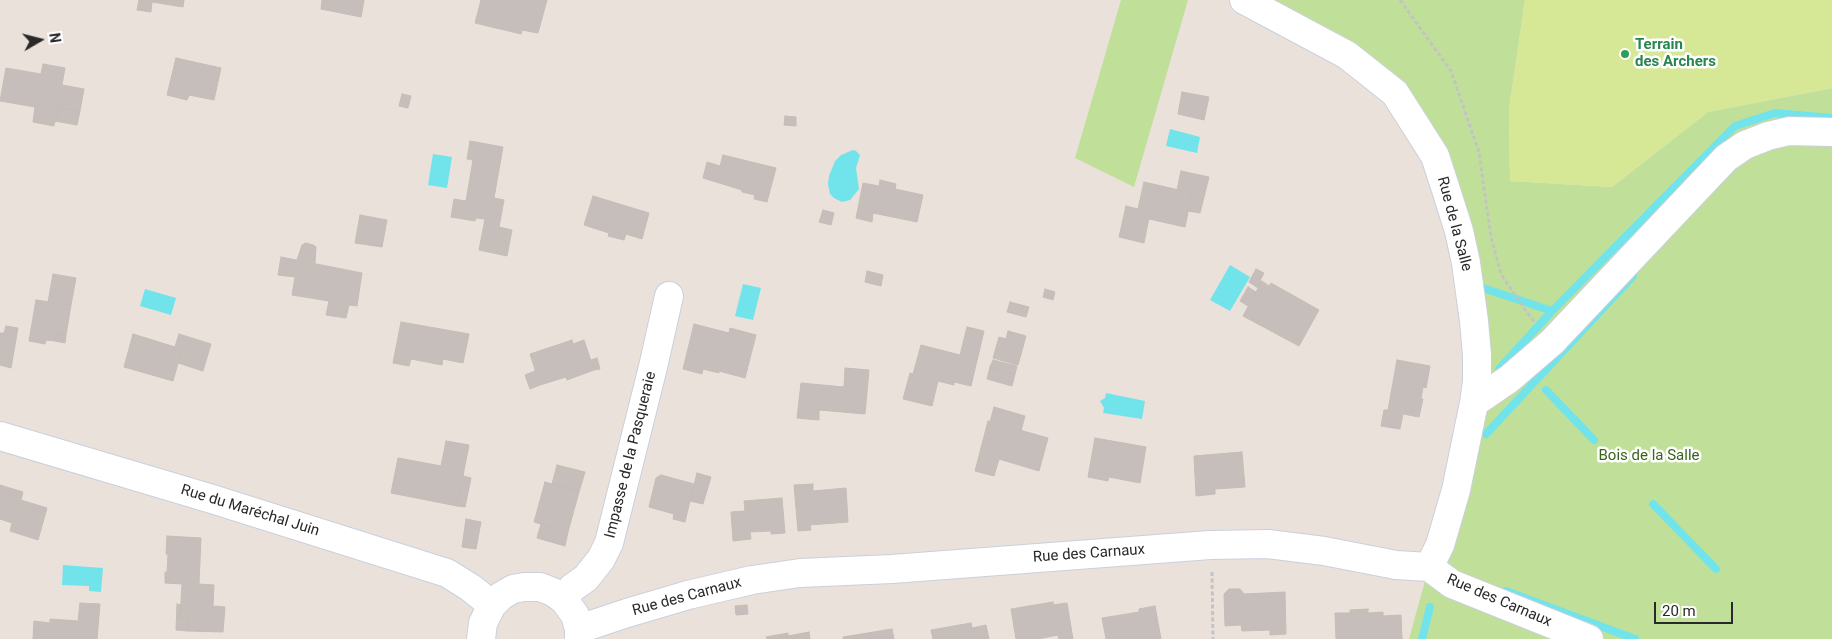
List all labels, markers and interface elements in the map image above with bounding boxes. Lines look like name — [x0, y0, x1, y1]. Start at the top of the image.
north arrow — [15, 15, 65, 65]
text: N — [46, 32, 63, 44]
place label: Terrain des Archers — [1635, 36, 1716, 71]
marker: Terrain des Archers — [1619, 48, 1631, 60]
street label: Rue de la Salle — [1433, 175, 1475, 273]
street label: Impasse de la Pasqueraie — [602, 370, 660, 540]
park label: Bois de la Salle — [1599, 447, 1699, 465]
street label: Rue du Maréchal Juin — [179, 481, 321, 541]
street label: Rue des Carnaux — [1032, 541, 1146, 567]
street label: Rue des Carnaux — [1444, 571, 1554, 631]
street label: Rue des Carnaux — [630, 574, 744, 620]
scale bar — [1657, 592, 1736, 624]
text: 20 m — [1662, 602, 1696, 620]

